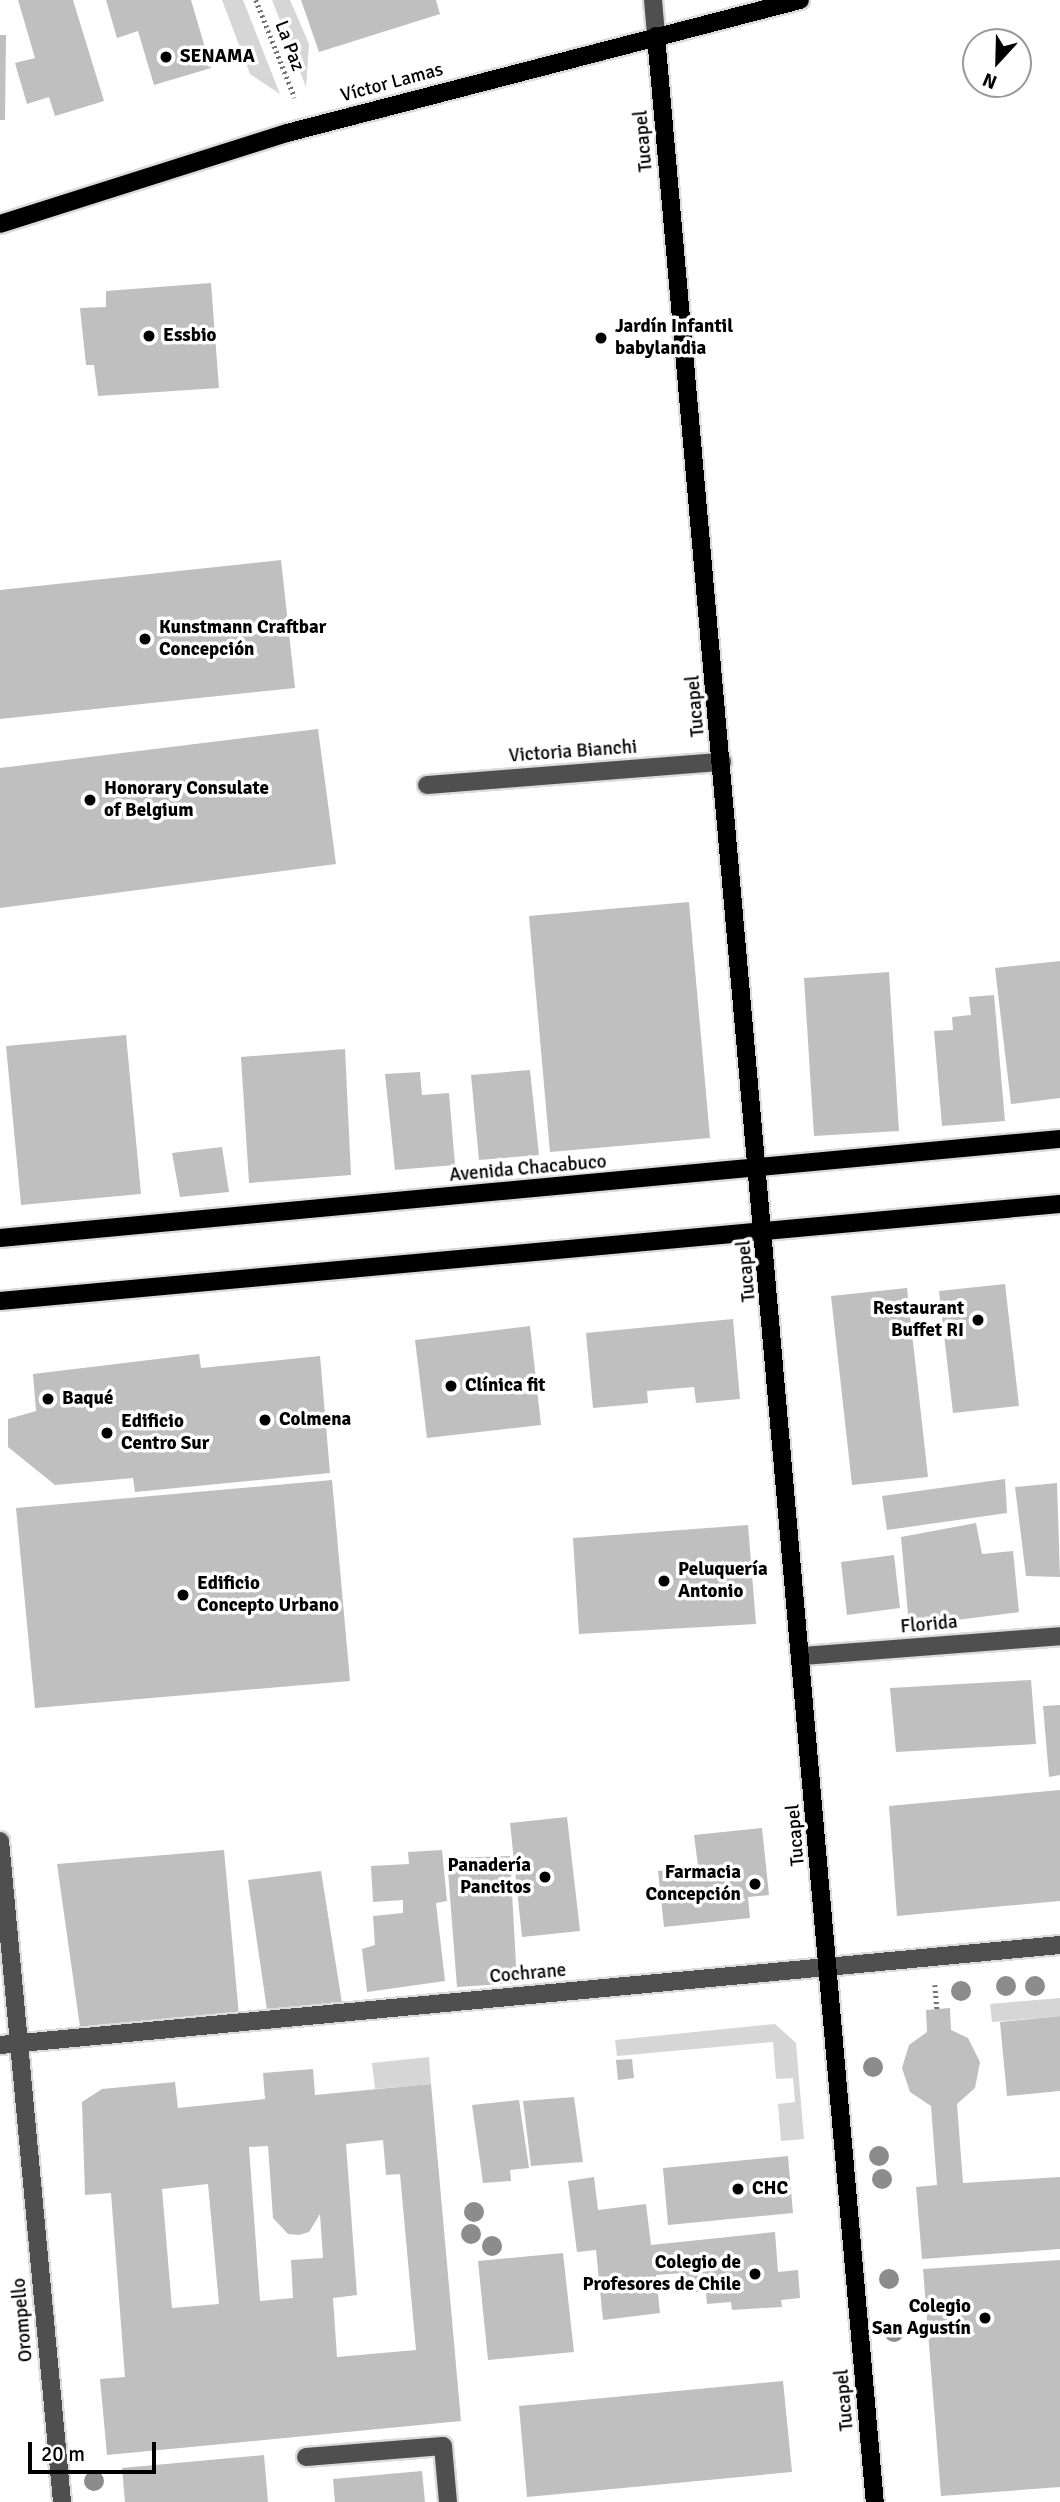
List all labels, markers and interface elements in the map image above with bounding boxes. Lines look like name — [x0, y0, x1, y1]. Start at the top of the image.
street label: La Paz — [269, 18, 309, 74]
north arrow — [962, 28, 1032, 98]
place label: SENAMA — [180, 46, 255, 68]
marker: SENAMA — [158, 49, 174, 65]
street label: Víctor Lamas — [338, 58, 446, 108]
text: N — [979, 67, 1001, 94]
street label: Tucapel — [630, 109, 658, 173]
place label: Jardín Infantil babylandia — [615, 316, 733, 360]
place label: Essbio — [163, 325, 216, 347]
marker: Essbio — [141, 328, 157, 344]
marker: Jardín Infantil babylandia — [593, 330, 609, 346]
place label: Kunstmann Craftbar Concepción — [159, 617, 326, 661]
marker: Kunstmann Craftbar Concepción — [137, 631, 153, 647]
street label: Tucapel — [682, 674, 710, 738]
street label: Victoria Bianchi — [508, 736, 638, 768]
place label: Honorary Consulate of Belgium — [104, 778, 269, 822]
marker: Honorary Consulate of Belgium — [82, 792, 98, 808]
street label: Avenida Chacabuco — [448, 1151, 608, 1187]
street label: Tucapel — [733, 1239, 761, 1303]
place label: Restaurant Buffet RI — [873, 1298, 964, 1342]
marker: Restaurant Buffet RI — [970, 1312, 986, 1328]
place label: Clínica fit — [465, 1375, 545, 1397]
marker: Clínica fit — [443, 1378, 459, 1394]
place label: Baqué — [62, 1388, 113, 1410]
marker: Baqué — [40, 1391, 56, 1407]
place label: Colmena — [279, 1409, 351, 1431]
place label: Edificio Centro Sur — [121, 1411, 209, 1455]
marker: Colmena — [257, 1412, 273, 1428]
marker: Edificio Centro Sur — [99, 1425, 115, 1441]
place label: Peluquería Antonio — [678, 1559, 768, 1603]
place label: Edificio Concepto Urbano — [197, 1573, 339, 1617]
marker: Peluquería Antonio — [656, 1573, 672, 1589]
marker: Edificio Concepto Urbano — [175, 1587, 191, 1603]
street label: Florida — [899, 1611, 959, 1639]
street label: Tucapel — [782, 1803, 810, 1867]
place label: Panadería Pancitos — [447, 1855, 531, 1899]
place label: Farmacia Concepción — [646, 1862, 741, 1906]
marker: Panadería Pancitos — [537, 1869, 553, 1885]
marker: Farmacia Concepción — [747, 1876, 763, 1892]
street label: Cochrane — [489, 1959, 567, 1989]
place label: CHC — [752, 2178, 788, 2200]
marker: CHC — [730, 2181, 746, 2197]
place label: Colegio de Profesores de Chile — [582, 2252, 741, 2296]
marker: Colegio de Profesores de Chile — [747, 2266, 763, 2282]
street label: Orompello — [8, 2277, 38, 2363]
place label: Colegio San Agustín — [872, 2296, 971, 2340]
marker: Colegio San Agustín — [977, 2310, 993, 2326]
street label: Tucapel — [831, 2368, 859, 2432]
scale bar — [32, 2428, 159, 2472]
text: 20 m — [41, 2441, 85, 2467]

